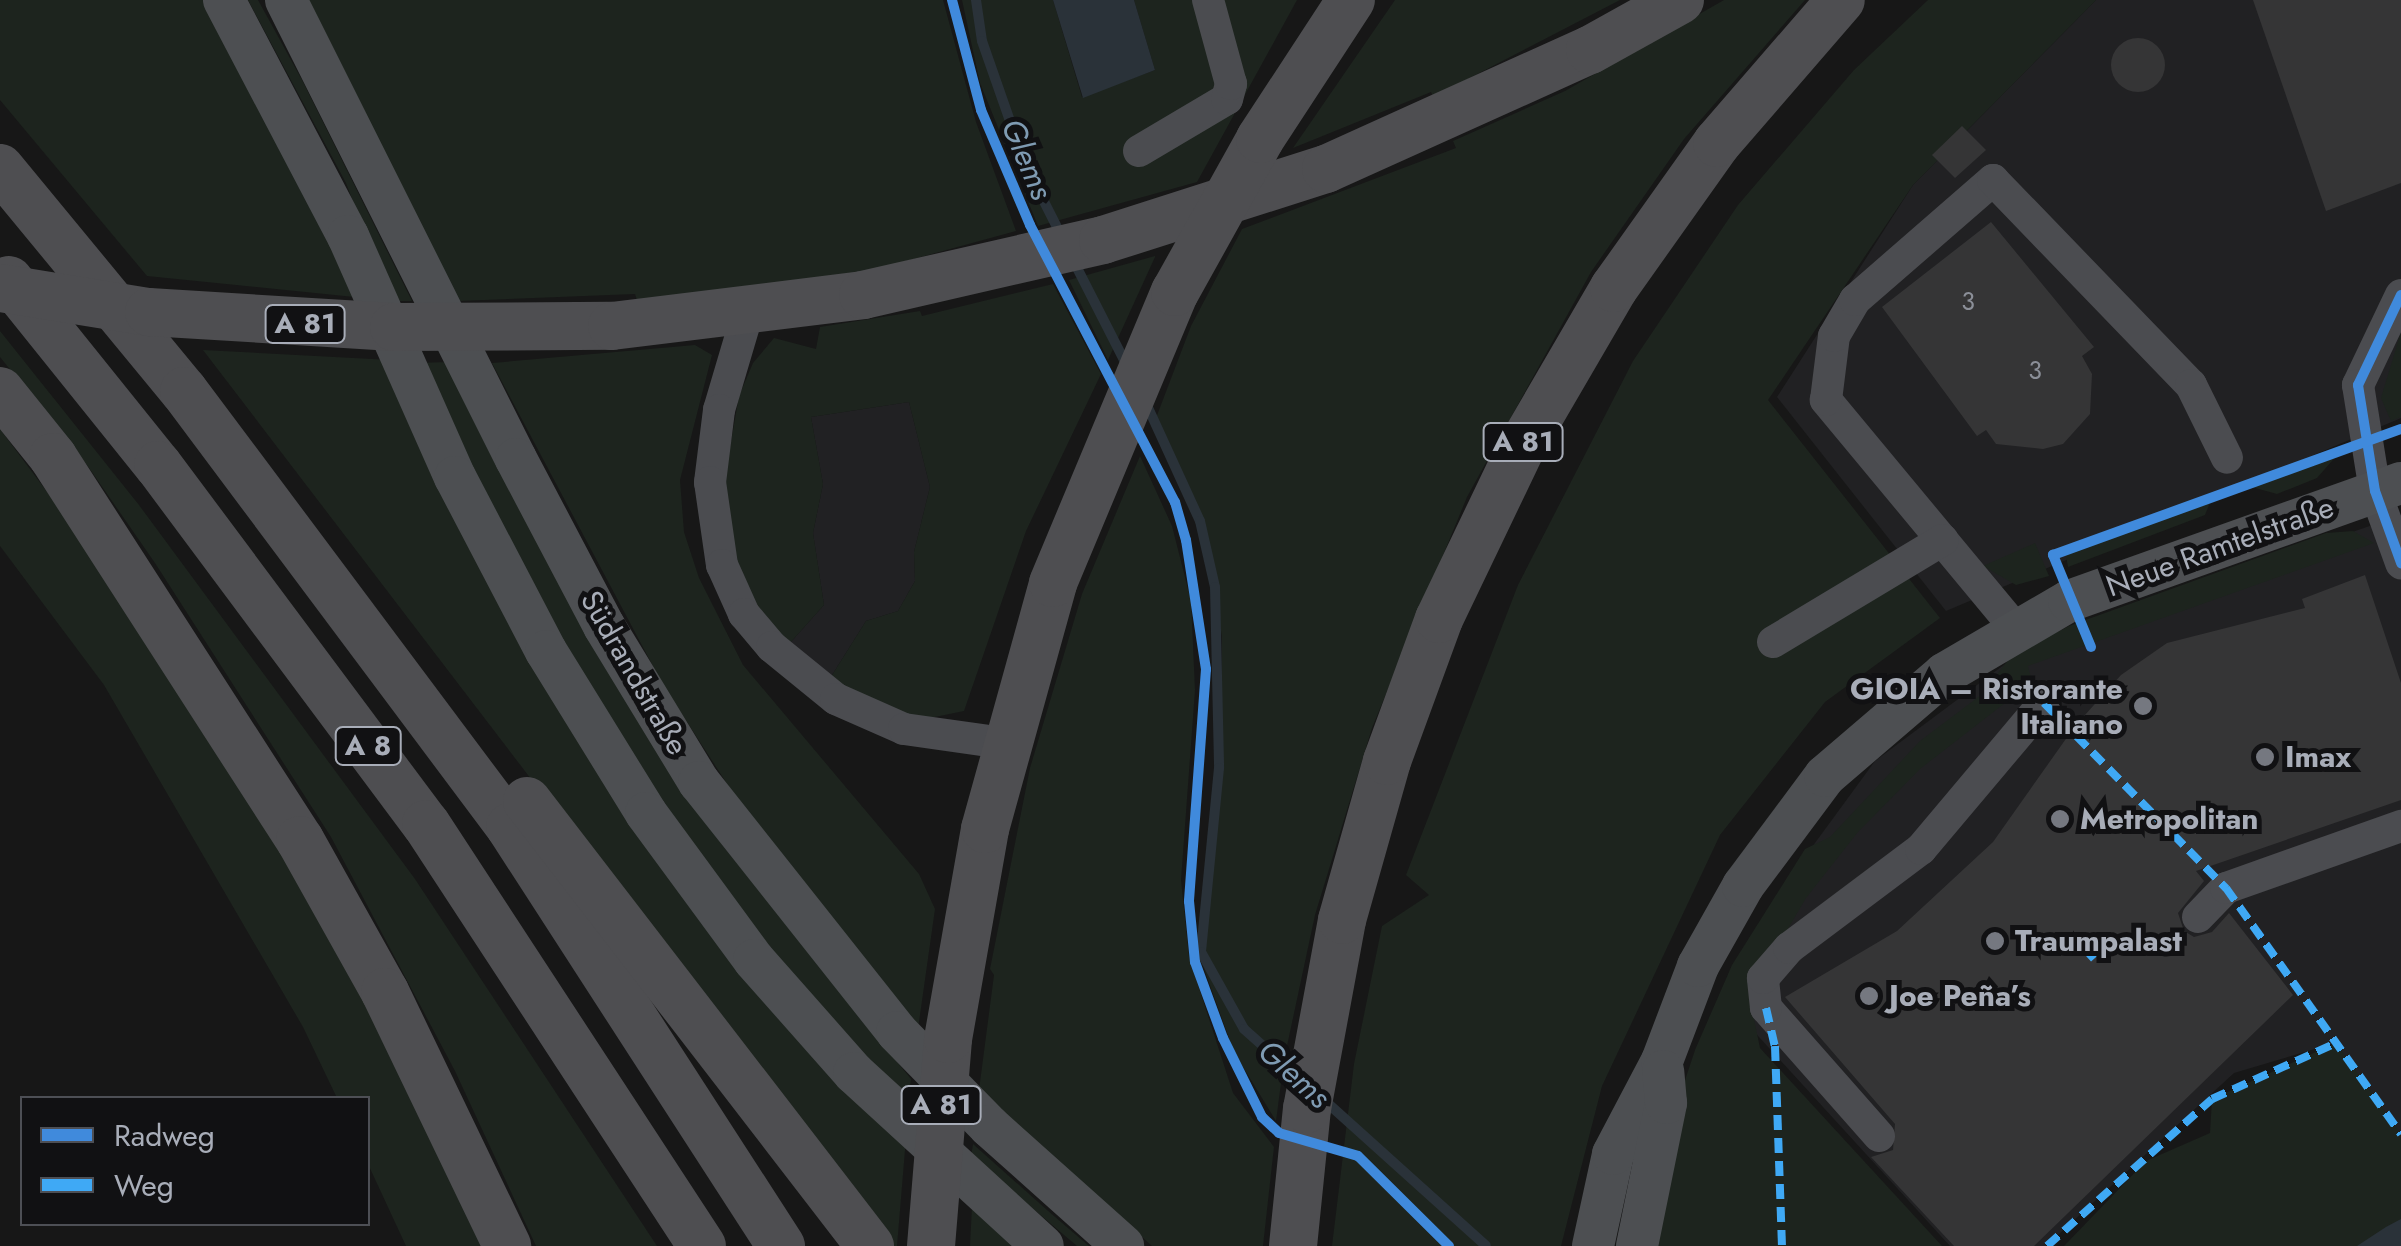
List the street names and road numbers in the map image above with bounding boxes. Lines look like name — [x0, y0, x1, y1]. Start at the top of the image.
road number: A 81 — [262, 301, 348, 347]
road number: A 81 — [1480, 419, 1566, 465]
street label: Neue Ramtelstraße — [2101, 489, 2339, 605]
street label: Südrandstraße — [573, 585, 695, 761]
road number: A 8 — [333, 723, 403, 769]
road number: A 81 — [898, 1082, 984, 1128]

